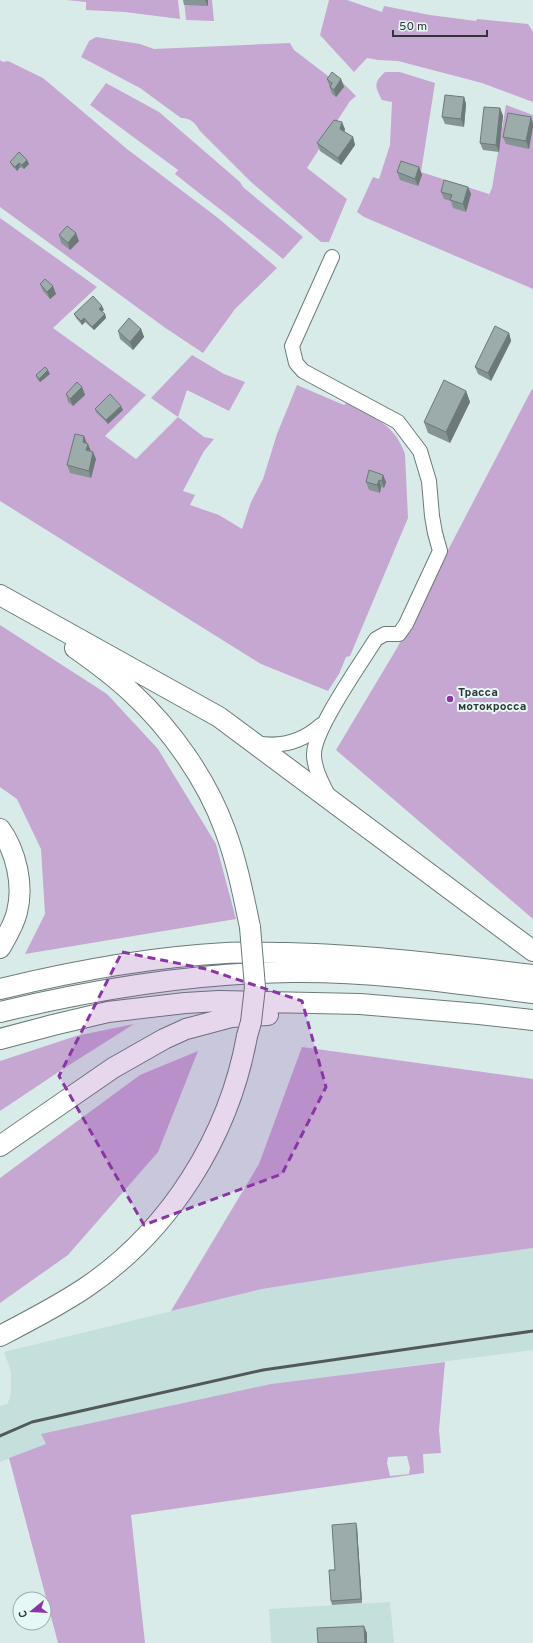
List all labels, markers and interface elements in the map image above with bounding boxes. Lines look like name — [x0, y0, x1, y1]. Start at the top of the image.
scale bar — [393, 12, 487, 38]
text: 50 m — [399, 19, 427, 35]
place label: Трасса мотокросса — [458, 685, 526, 715]
marker: Трасса мотокросса — [445, 694, 455, 704]
north arrow — [12, 1591, 52, 1631]
text: С — [16, 1608, 31, 1619]

